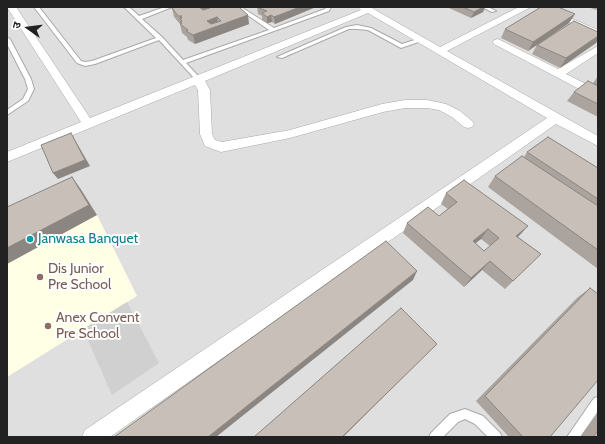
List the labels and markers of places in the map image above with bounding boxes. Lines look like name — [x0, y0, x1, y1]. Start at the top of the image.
place label: Janwasa Banquet — [38, 231, 138, 247]
marker: Janwasa Banquet — [25, 234, 35, 244]
place label: Dis Junior Pre School — [48, 261, 111, 294]
marker: Dis Junior Pre School — [35, 272, 45, 282]
place label: Anex Convent Pre School — [56, 310, 139, 342]
marker: Anex Convent Pre School — [43, 321, 53, 331]

